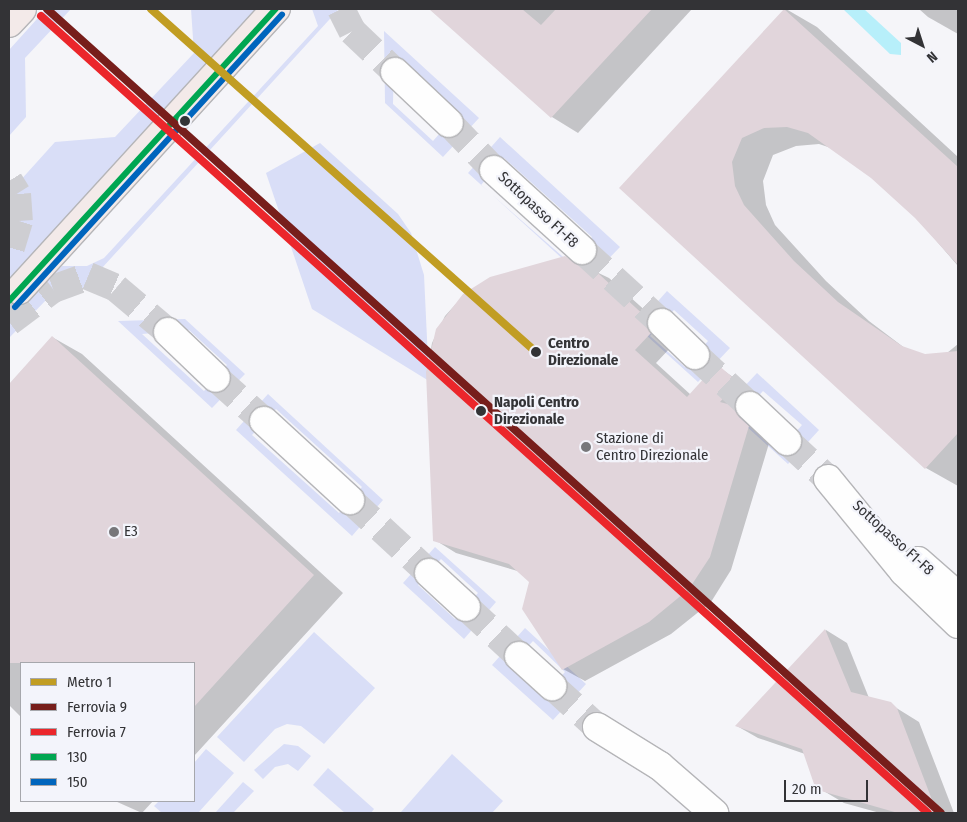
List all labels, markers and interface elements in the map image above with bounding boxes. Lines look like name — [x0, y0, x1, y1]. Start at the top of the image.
north arrow — [897, 20, 947, 70]
text: N — [923, 48, 941, 66]
unlabelled marker — [180, 116, 190, 126]
street label: Sottopasso F1-F8 — [494, 168, 582, 252]
place label: Centro Direzionale — [548, 334, 618, 369]
marker: Centro Direzionale — [527, 343, 545, 361]
place label: Napoli Centro Direzionale — [494, 393, 579, 428]
marker: Napoli Centro Direzionale — [472, 402, 490, 420]
place label: Stazione di Centro Direzionale — [596, 429, 708, 464]
marker: Stazione di Centro Direzionale — [580, 441, 592, 453]
street label: Sottopasso F1-F8 — [849, 497, 937, 579]
place label: E3 — [124, 523, 138, 541]
marker: E3 — [108, 526, 120, 538]
legend — [20, 662, 195, 802]
text: Metro 1 — [67, 673, 112, 691]
text: Ferrovia 9 — [67, 698, 127, 716]
text: Ferrovia 7 — [67, 723, 126, 741]
text: 130 — [67, 748, 87, 766]
scale bar — [787, 770, 871, 802]
text: 150 — [67, 773, 88, 791]
text: 20 m — [792, 780, 822, 798]

